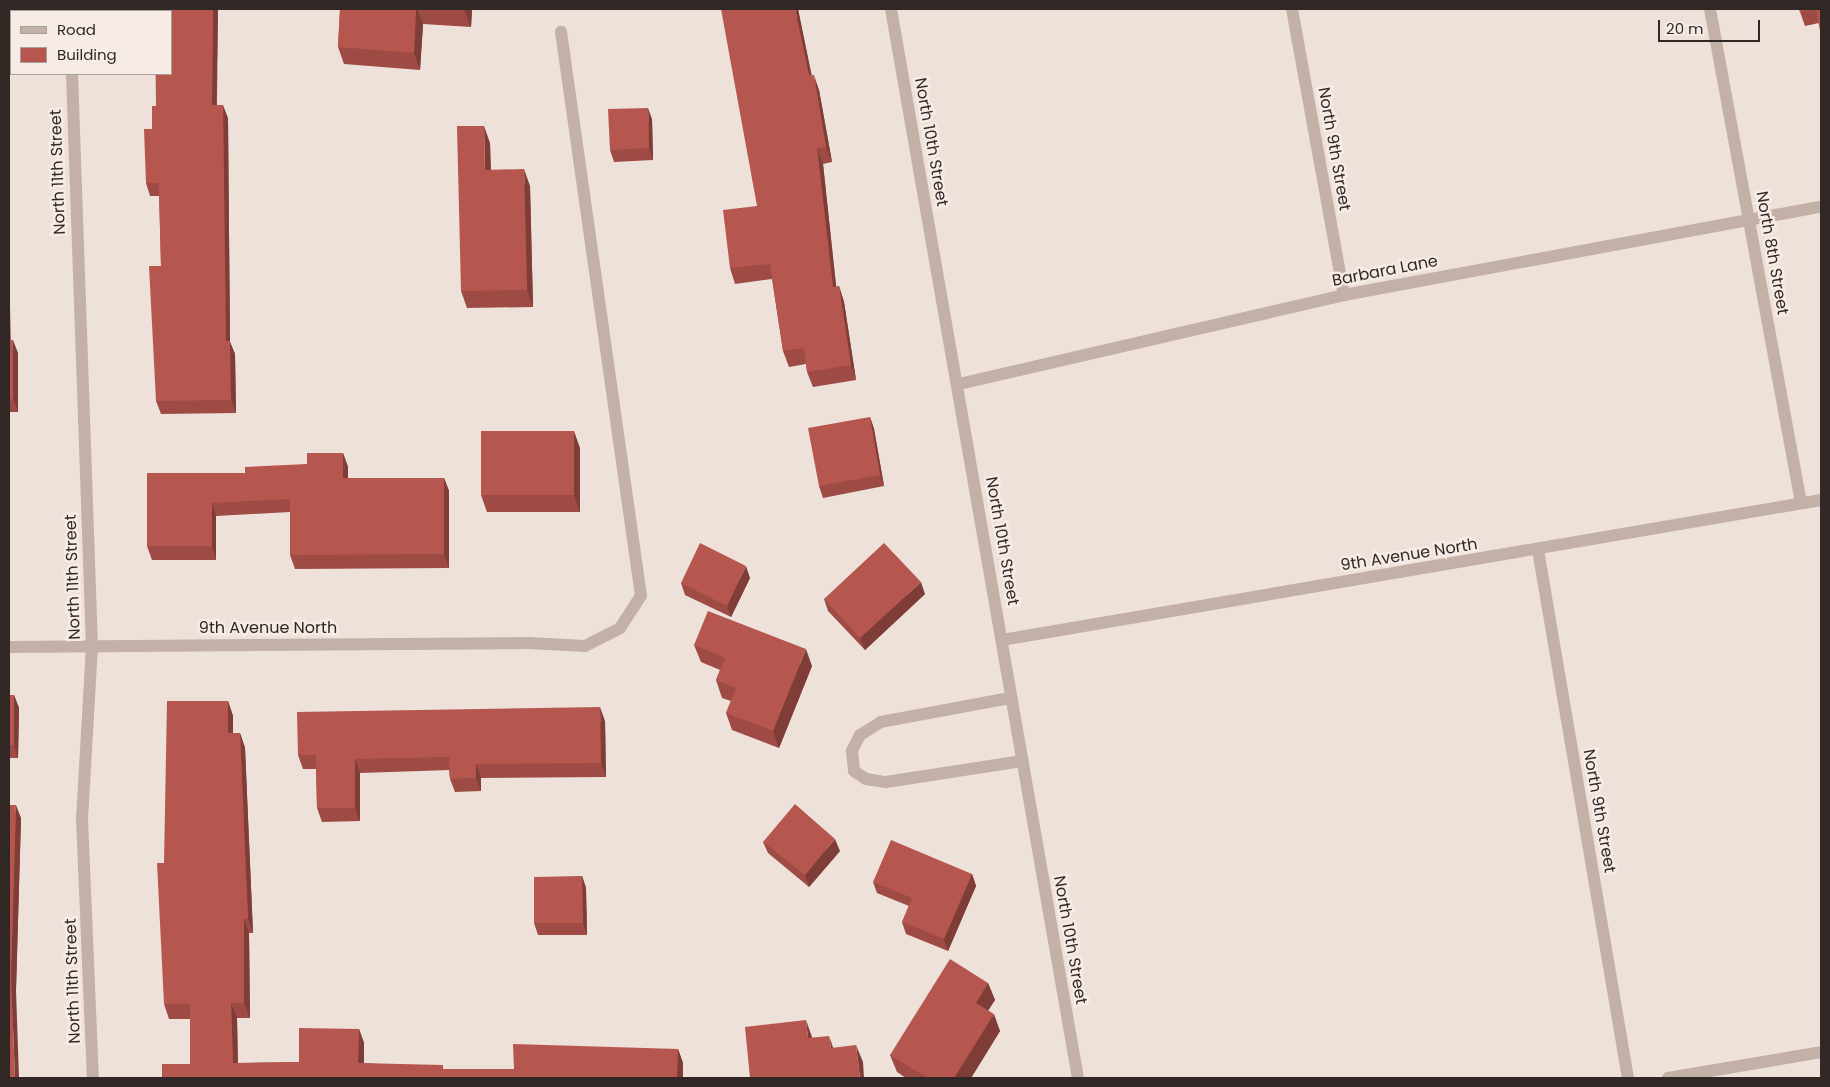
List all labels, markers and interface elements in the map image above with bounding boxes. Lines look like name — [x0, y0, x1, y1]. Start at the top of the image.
legend — [10, 10, 172, 75]
scale bar — [1660, 10, 1762, 42]
text: 20 m — [1666, 18, 1704, 39]
text: Road — [57, 19, 96, 40]
text: Building — [57, 44, 117, 65]
street label: North 10th Street — [910, 76, 952, 208]
street label: North 9th Street — [1314, 86, 1354, 212]
street label: North 11th Street — [46, 109, 70, 235]
street label: North 8th Street — [1752, 190, 1792, 316]
street label: Barbara Lane — [1331, 251, 1439, 291]
street label: North 10th Street — [981, 475, 1023, 607]
street label: North 11th Street — [61, 514, 85, 640]
street label: 9th Avenue North — [1339, 535, 1479, 575]
street label: 9th Avenue North — [199, 618, 337, 638]
street label: North 9th Street — [1579, 748, 1619, 874]
street label: North 10th Street — [1049, 874, 1091, 1006]
street label: North 11th Street — [61, 918, 85, 1044]

